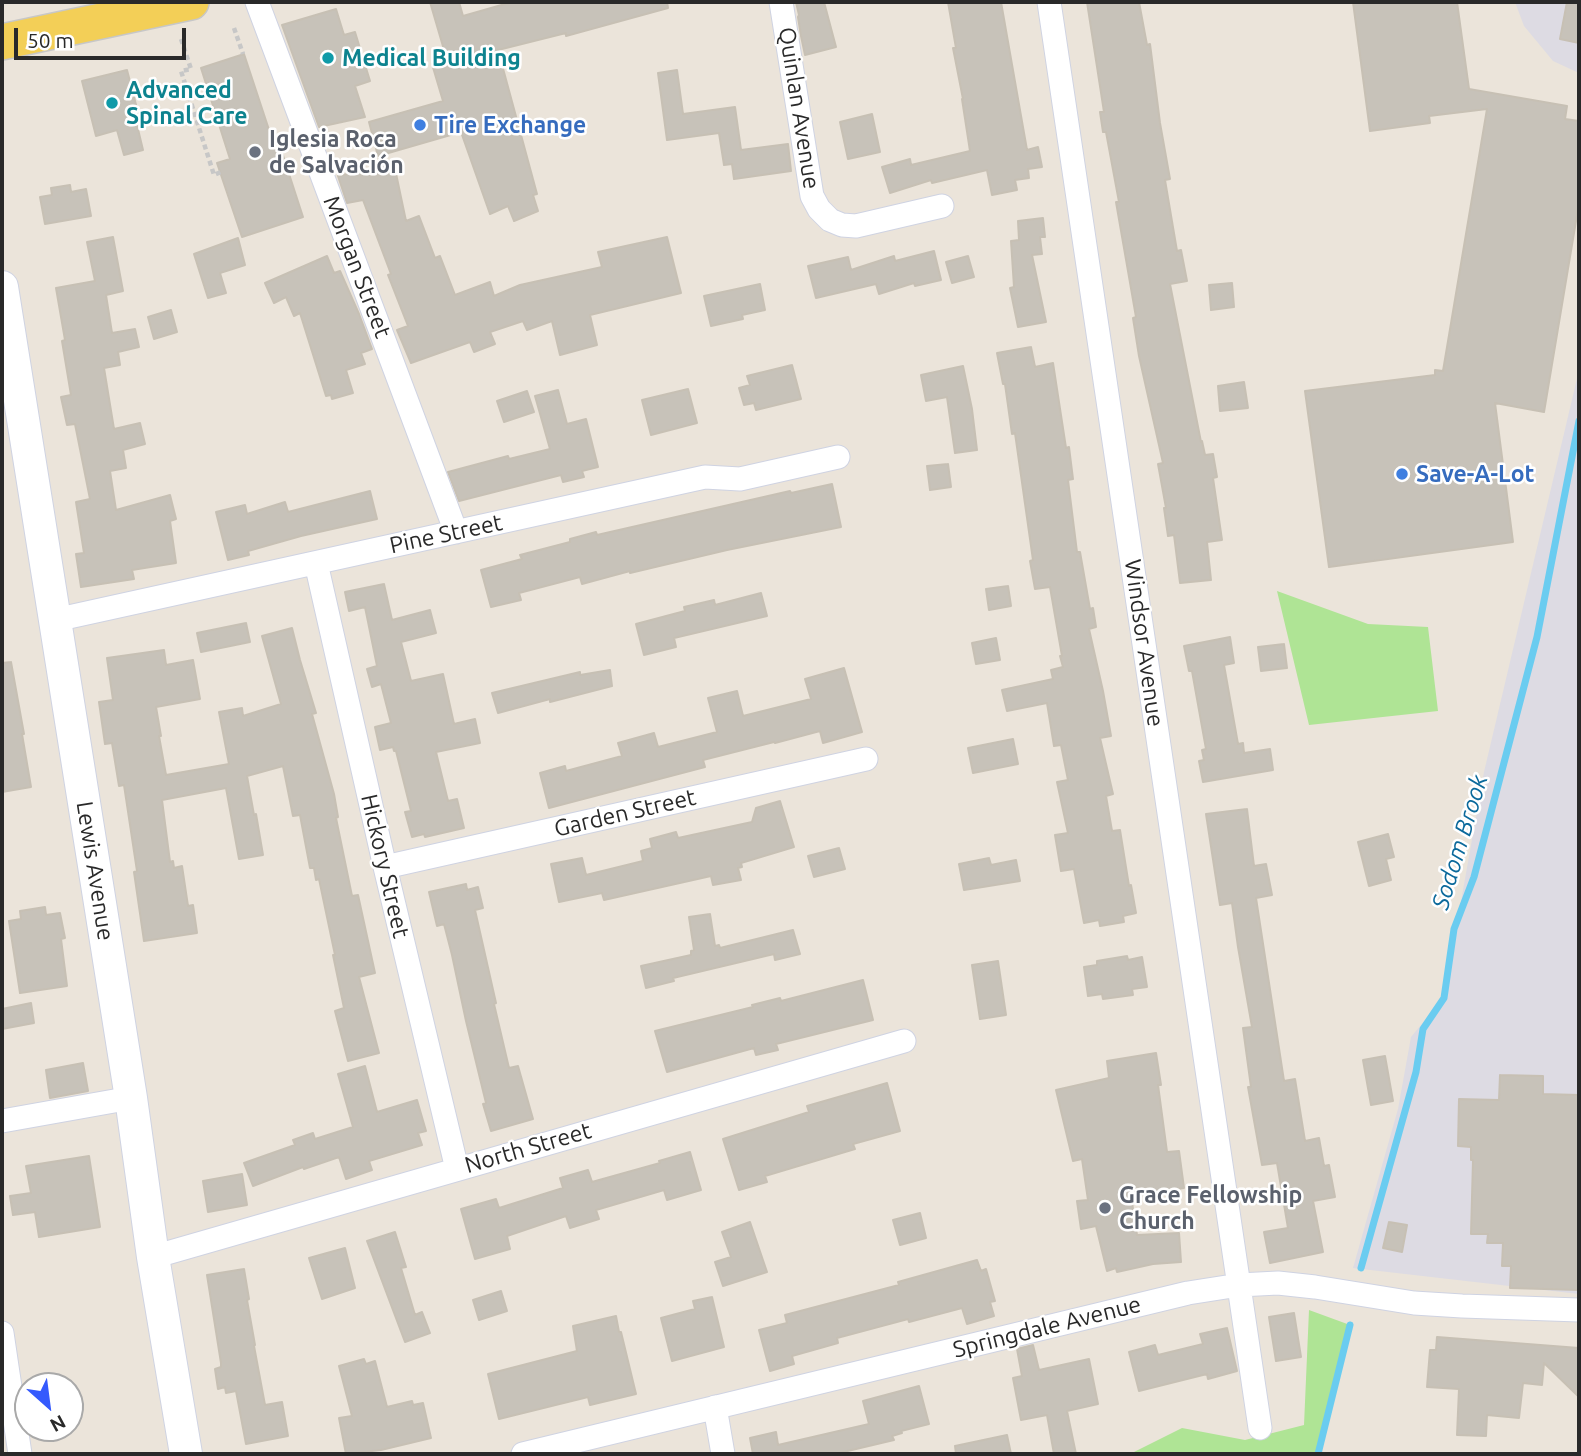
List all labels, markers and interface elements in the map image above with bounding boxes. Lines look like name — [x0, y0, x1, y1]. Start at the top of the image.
scale bar — [18, 14, 189, 58]
street label: Quinlan Avenue — [773, 25, 825, 191]
text: 50 m — [27, 28, 74, 52]
place label: Medical Building — [342, 44, 521, 72]
marker: Medical Building — [320, 50, 336, 66]
place label: Advanced Spinal Care — [126, 76, 247, 130]
marker: Advanced Spinal Care — [104, 95, 120, 111]
place label: Tire Exchange — [434, 111, 586, 139]
marker: Tire Exchange — [412, 117, 428, 133]
place label: Iglesia Roca de Salvación — [269, 125, 404, 179]
marker: Iglesia Roca de Salvación — [247, 144, 263, 160]
street label: Morgan Street — [317, 192, 397, 342]
place label: Save-A-Lot — [1416, 460, 1534, 488]
marker: Save-A-Lot — [1394, 466, 1410, 482]
street label: Pine Street — [387, 509, 505, 559]
street label: Windsor Avenue — [1119, 557, 1169, 729]
water label: Sodom Brook — [1426, 771, 1494, 913]
street label: Garden Street — [551, 783, 699, 843]
street label: Hickory Street — [355, 791, 415, 941]
street label: Lewis Avenue — [70, 799, 120, 943]
street label: North Street — [462, 1117, 594, 1179]
place label: Grace Fellowship Church — [1119, 1181, 1302, 1235]
marker: Grace Fellowship Church — [1097, 1200, 1113, 1216]
street label: Springdale Avenue — [950, 1290, 1144, 1364]
north arrow — [14, 1372, 84, 1442]
text: N — [46, 1411, 69, 1437]

